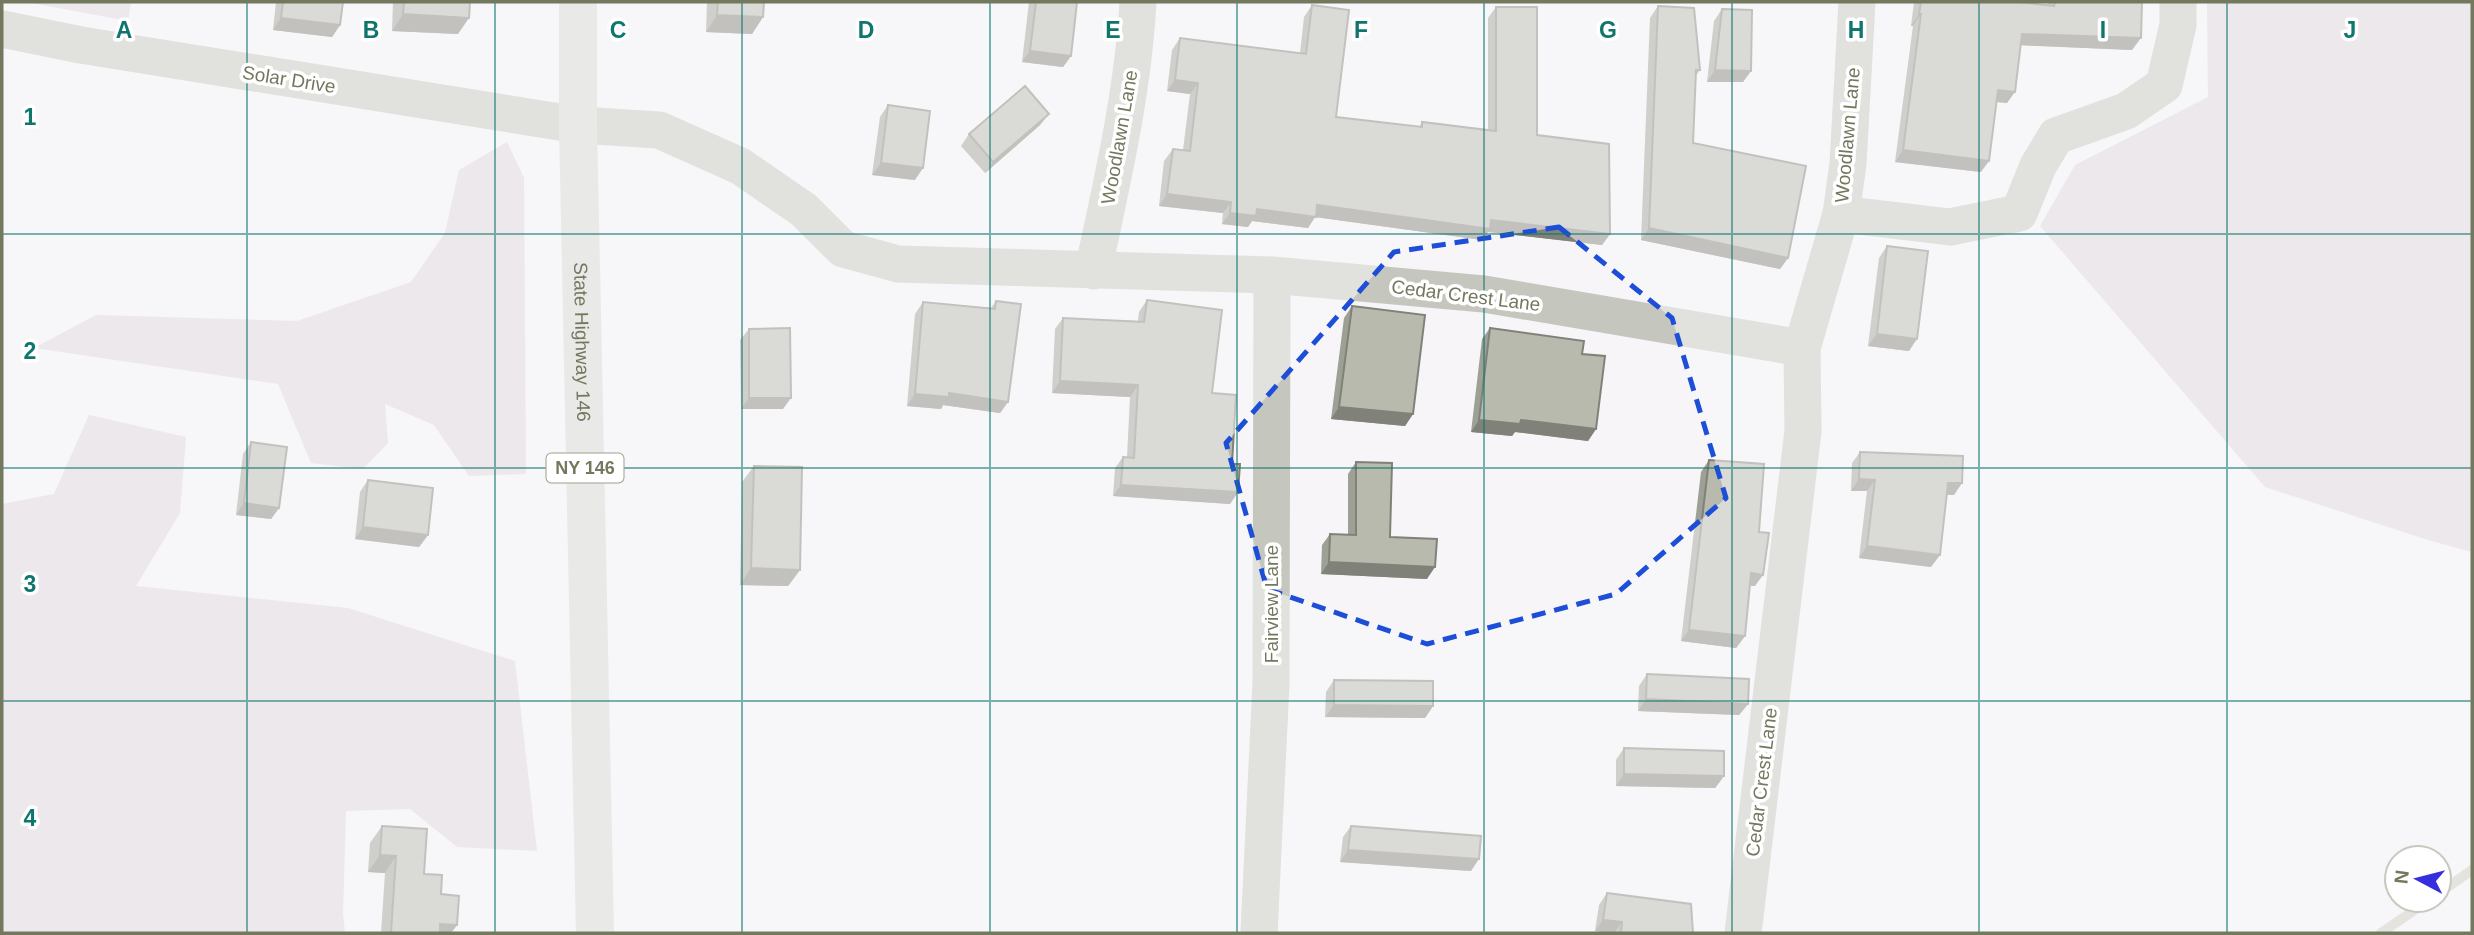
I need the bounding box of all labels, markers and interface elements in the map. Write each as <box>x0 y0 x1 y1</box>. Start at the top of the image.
text: A <box>116 17 132 43</box>
text: B <box>363 17 379 43</box>
text: C <box>610 17 626 43</box>
text: D <box>858 17 874 43</box>
text: E <box>1105 17 1121 43</box>
text: F <box>1354 17 1368 43</box>
text: G <box>1599 17 1617 43</box>
text: H <box>1848 17 1864 43</box>
text: I <box>2100 17 2106 43</box>
text: J <box>2344 17 2356 43</box>
street label: Solar Drive <box>241 62 337 97</box>
street label: Woodlawn Lane <box>1831 66 1864 204</box>
street label: Woodlawn Lane <box>1097 68 1142 206</box>
text: 1 <box>24 104 37 130</box>
street label: State Highway 146 <box>570 262 594 422</box>
street label: Cedar Crest Lane <box>1390 276 1542 315</box>
text: 2 <box>24 338 36 364</box>
road number: NY 146 <box>546 454 624 482</box>
street label: Fairview Lane <box>1261 545 1282 663</box>
text: 3 <box>24 571 36 597</box>
street label: Cedar Crest Lane <box>1742 706 1781 858</box>
text: 4 <box>24 805 37 831</box>
north arrow <box>2383 844 2453 914</box>
text: N <box>2390 869 2413 885</box>

